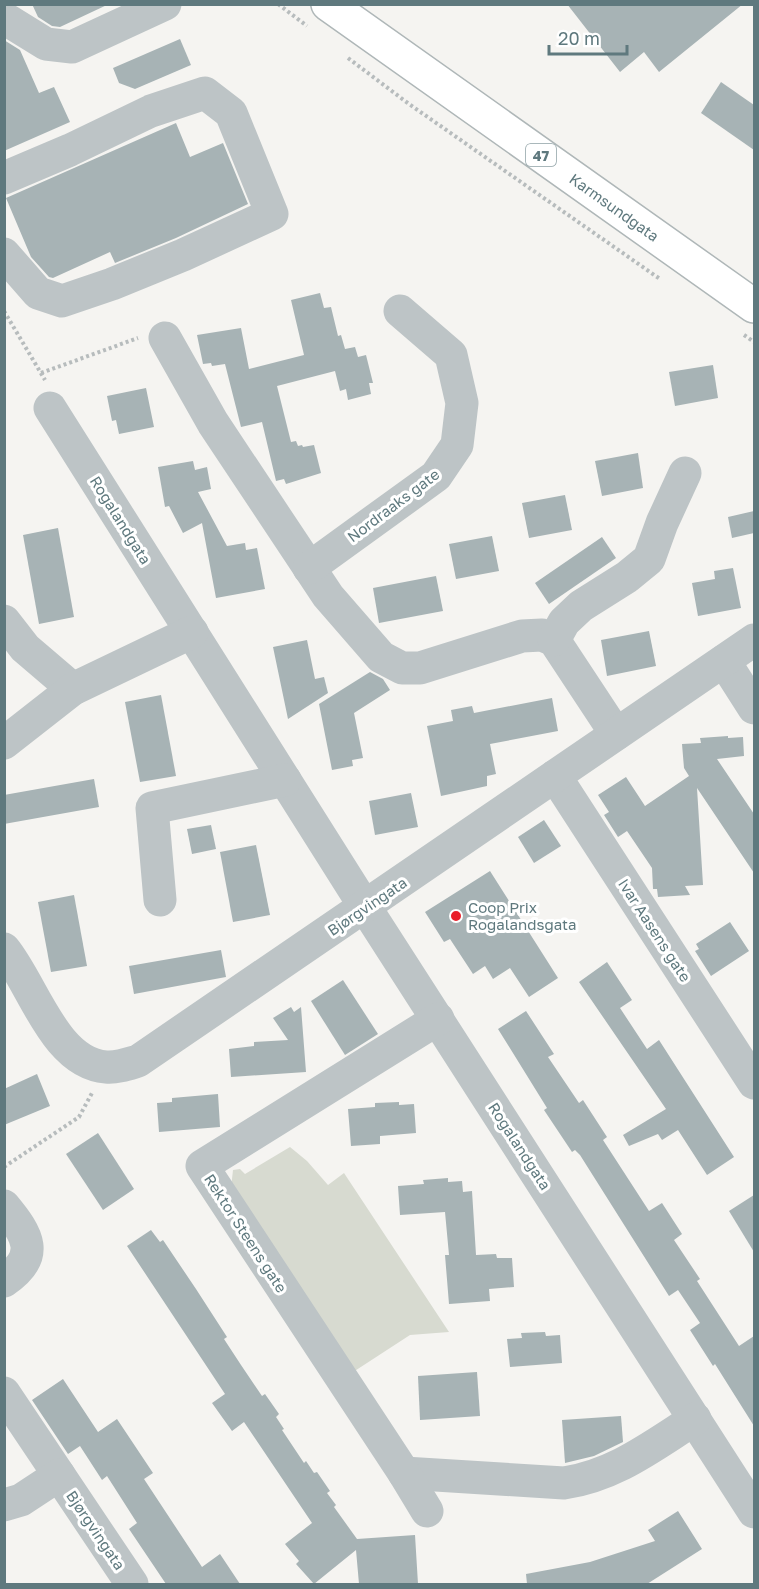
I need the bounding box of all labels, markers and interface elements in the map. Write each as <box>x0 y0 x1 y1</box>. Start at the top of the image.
scale bar <box>549 18 627 56</box>
text: 20 m <box>558 27 600 49</box>
road number: 47 <box>526 144 556 166</box>
street label: Karmsundgata <box>566 169 663 245</box>
street label: Nordraaks gate <box>343 464 443 545</box>
street label: Rogalandgata <box>87 473 155 567</box>
street label: Bjørgvingata <box>324 873 410 939</box>
street label: Ivar Aasens gate <box>615 875 695 985</box>
place label: Coop Prix Rogalandsgata <box>468 898 576 933</box>
marker: Coop Prix Rogalandsgata <box>449 909 463 923</box>
street label: Rogalandgata <box>485 1099 555 1193</box>
street label: Rektor Steens gate <box>201 1170 291 1296</box>
street label: Bjørgvingata <box>63 1487 129 1573</box>

